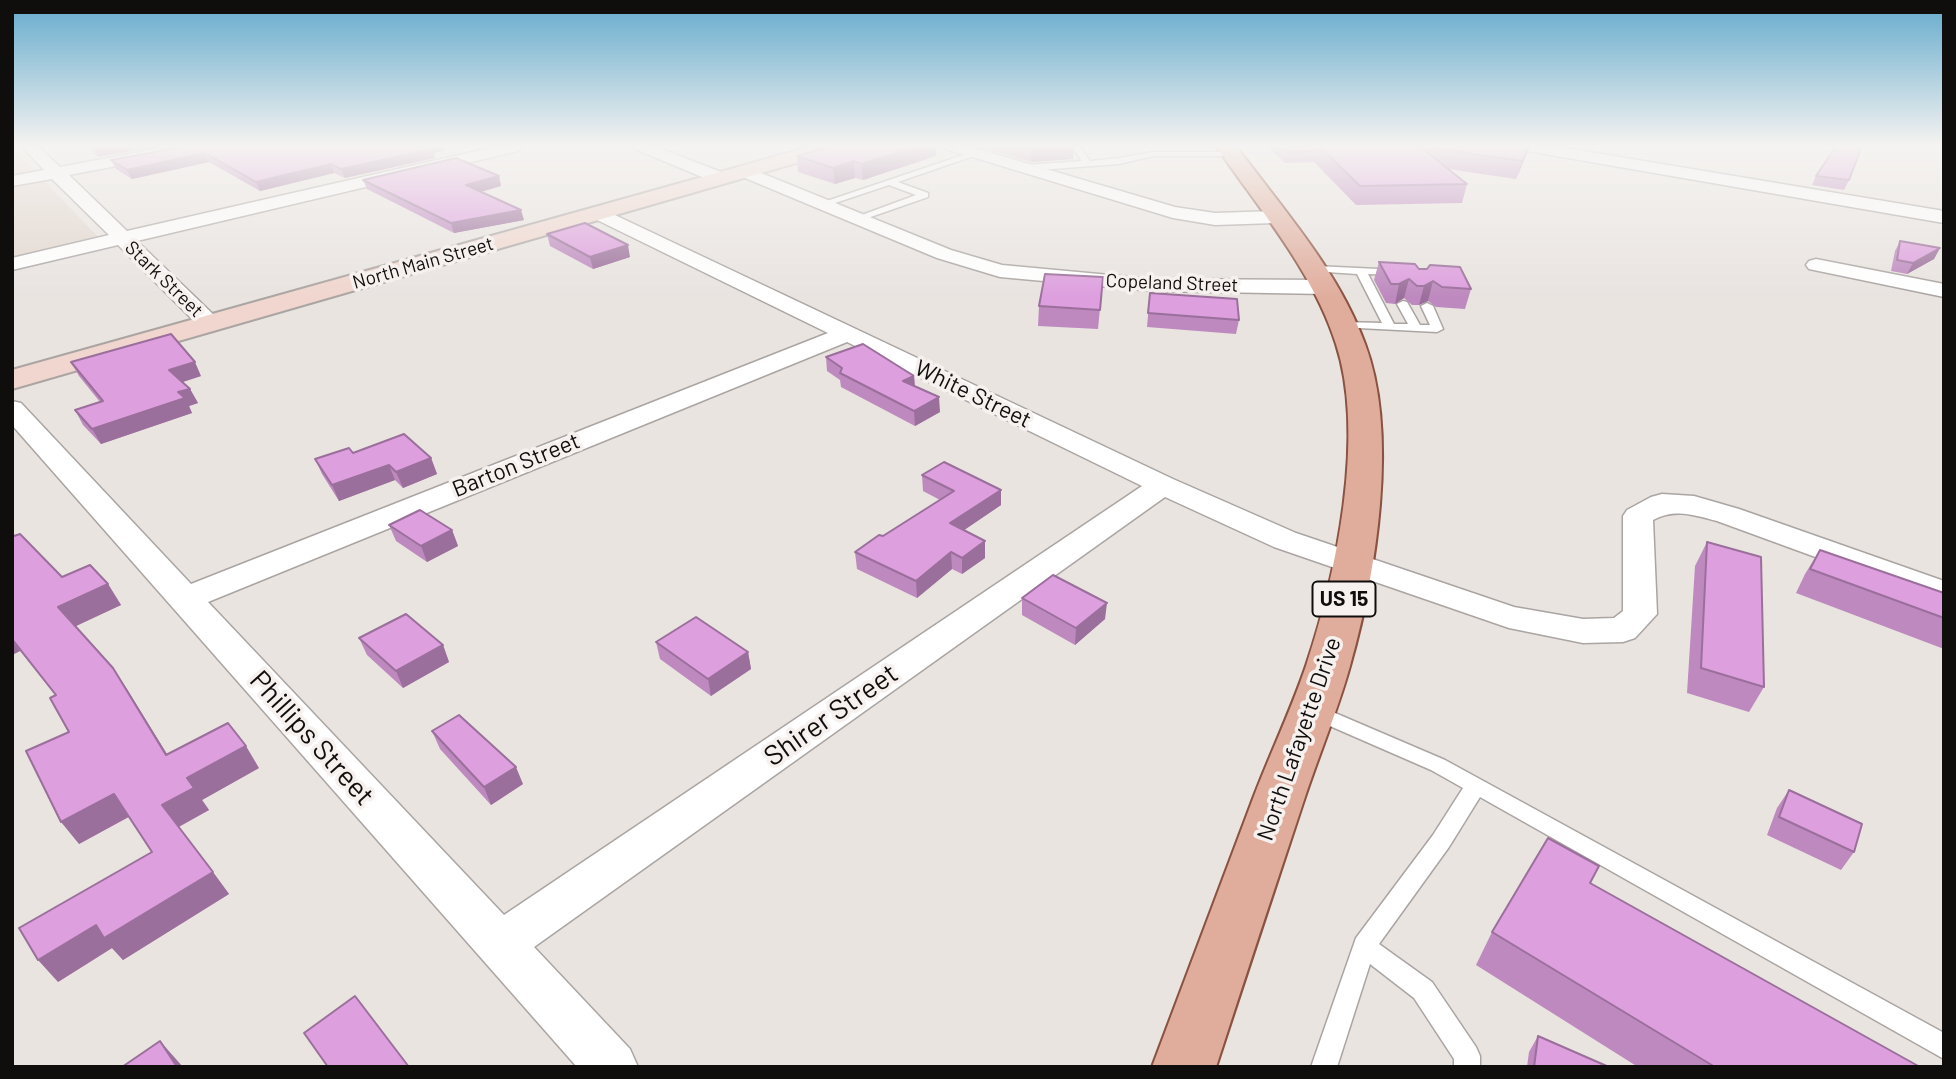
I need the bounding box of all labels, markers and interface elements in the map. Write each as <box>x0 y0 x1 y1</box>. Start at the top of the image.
street label: North Main Street <box>350 232 496 294</box>
street label: Stark Street <box>120 236 208 322</box>
street label: Copeland Street <box>1105 269 1239 297</box>
street label: White Street <box>910 354 1036 434</box>
street label: Barton Street <box>448 427 584 503</box>
road number: US 15 <box>1312 582 1376 616</box>
street label: North Lafayette Drive <box>1251 634 1347 844</box>
street label: Shirer Street <box>758 657 904 773</box>
street label: Phillips Street <box>243 664 381 812</box>

